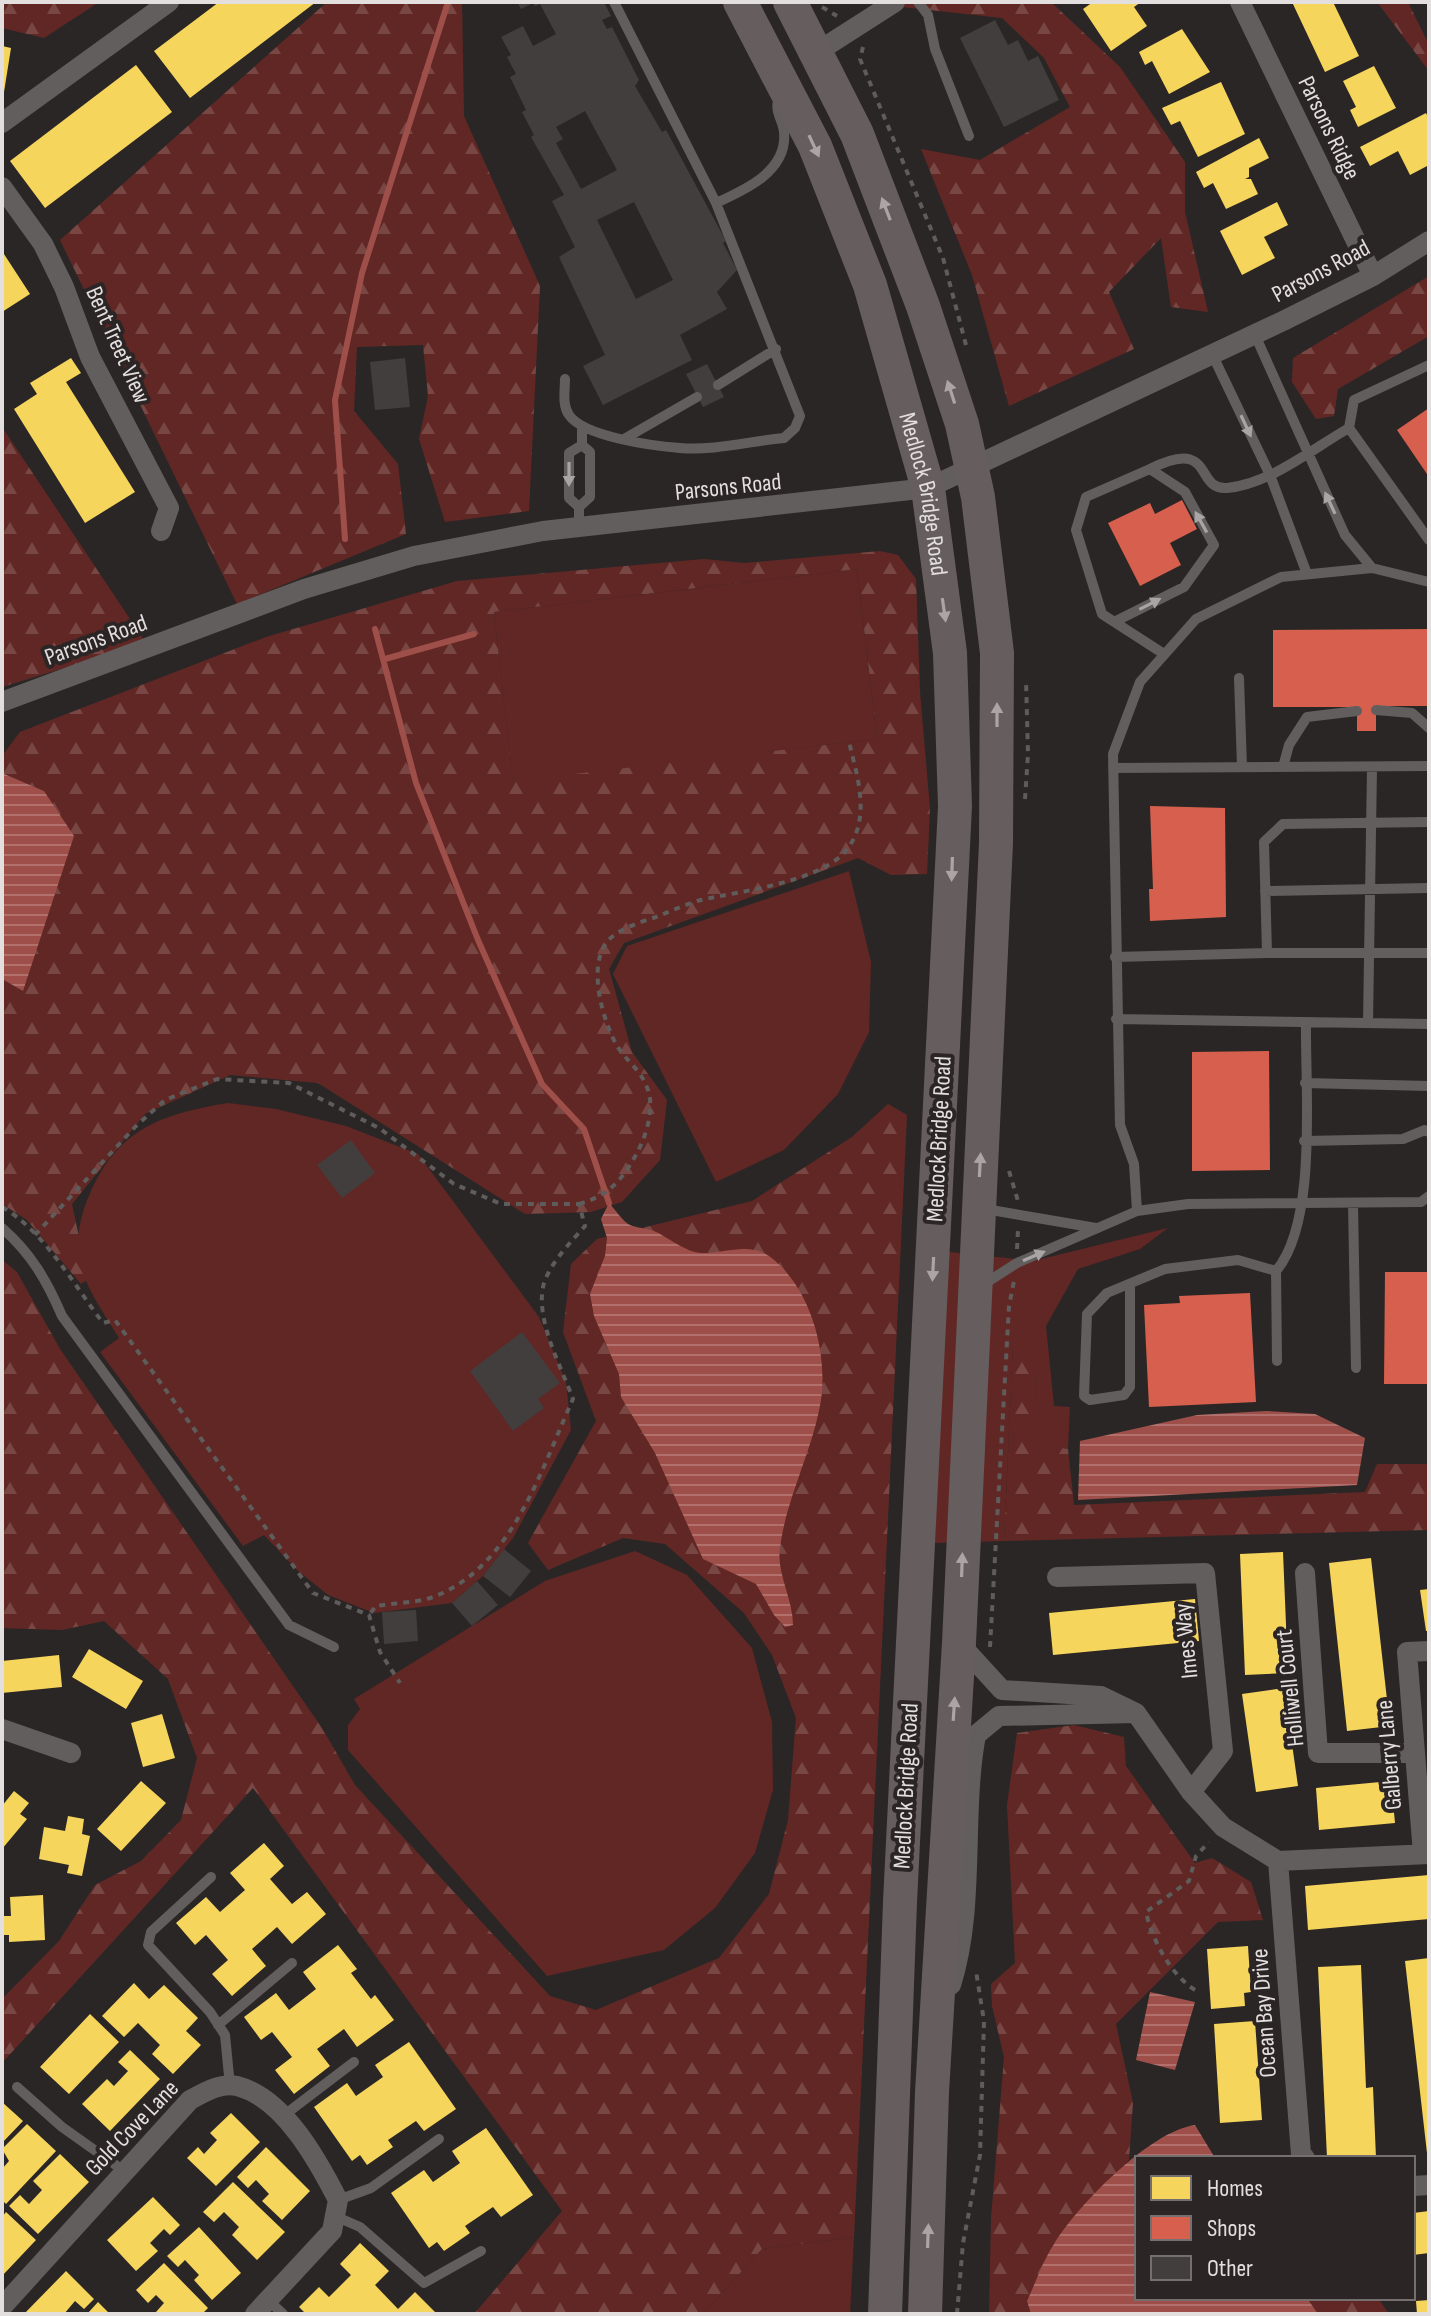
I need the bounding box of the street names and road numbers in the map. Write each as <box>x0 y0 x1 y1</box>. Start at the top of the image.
street label: Parsons Ridge <box>1292 72 1366 184</box>
street label: Parsons Road <box>1267 233 1375 309</box>
street label: Bent Treet View <box>79 282 157 408</box>
street label: Medlock Bridge Road <box>893 409 954 577</box>
street label: Parsons Road <box>673 467 783 507</box>
street label: Parsons Road <box>41 608 151 672</box>
street label: Medlock Bridge Road <box>920 1055 958 1223</box>
street label: Imes Way <box>1168 1602 1204 1680</box>
street label: Holliwell Court <box>1269 1628 1311 1748</box>
street label: Galberry Lane <box>1370 1699 1408 1811</box>
street label: Medlock Bridge Road <box>887 1702 925 1870</box>
street label: Ocean Bay Drive <box>1245 1948 1283 2078</box>
street label: Gold Cove Lane <box>79 2074 185 2182</box>

